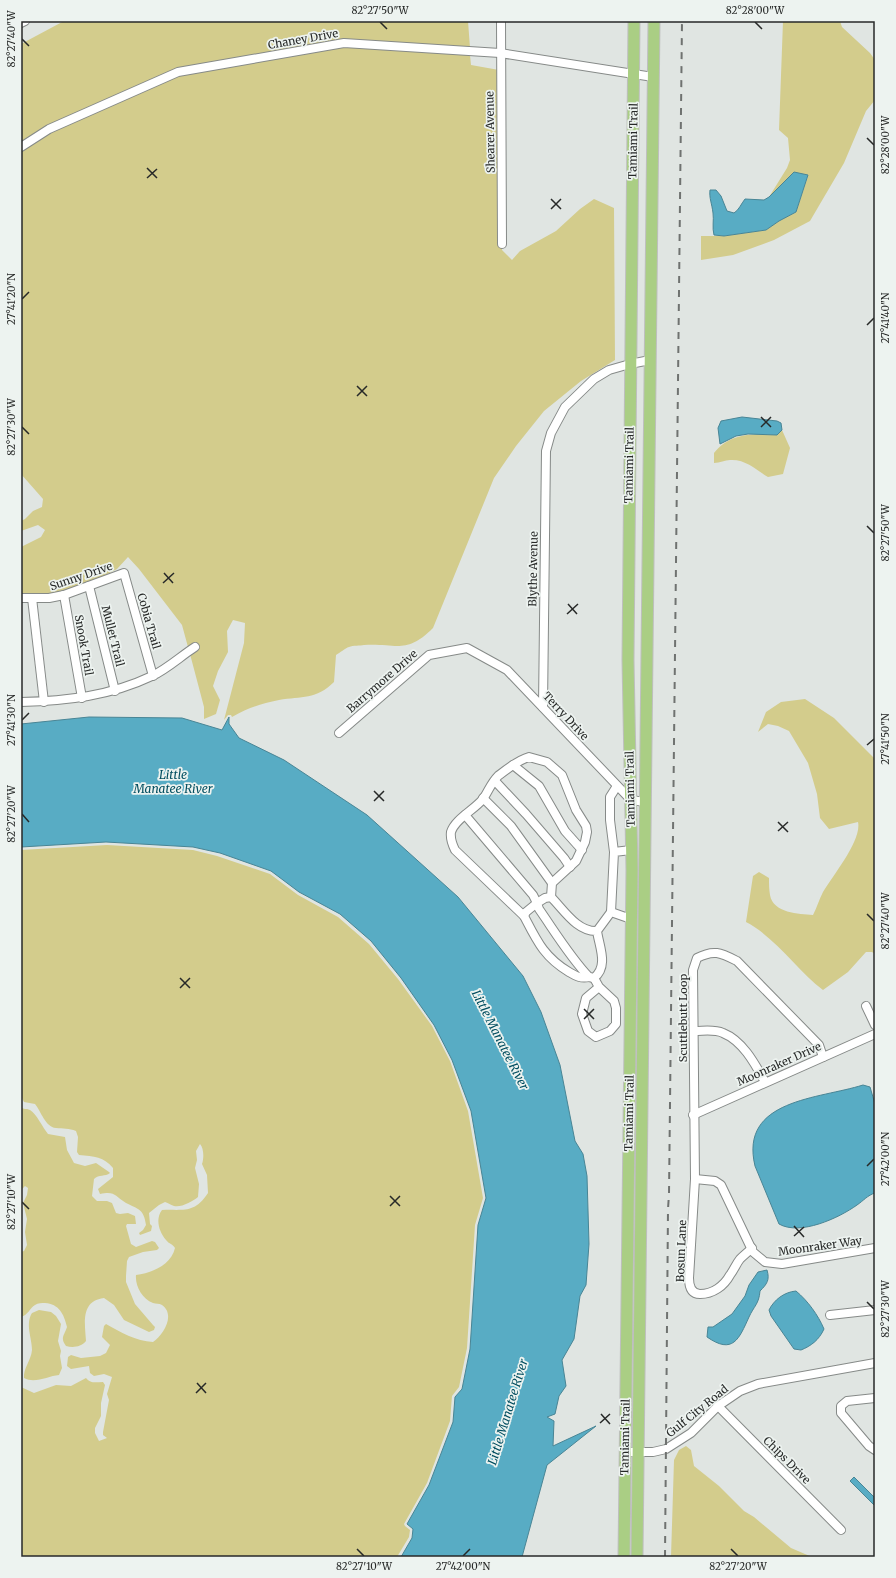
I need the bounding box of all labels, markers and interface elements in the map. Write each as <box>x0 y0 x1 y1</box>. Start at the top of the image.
text: 82°27'50"W <box>351 4 410 17</box>
text: 82°28'00"W <box>726 4 785 17</box>
text: 82°27'40"W <box>5 10 18 67</box>
street label: Chaney Drive <box>267 26 339 52</box>
street label: Shearer Avenue <box>482 91 498 173</box>
street label: Tamiami Trail <box>625 102 641 179</box>
text: 82°28'00"W <box>879 115 892 174</box>
text: 27°41'20"N <box>5 273 18 325</box>
text: 27°41'40"N <box>879 292 892 344</box>
text: 82°27'30"W <box>5 397 18 456</box>
street label: Tamiami Trail <box>621 426 637 503</box>
text: 82°27'50"W <box>879 503 892 562</box>
street label: Blythe Avenue <box>525 531 541 607</box>
street label: Sunny Drive <box>48 559 114 593</box>
street label: Cobia Trail <box>134 591 164 651</box>
street label: Mullet Trail <box>99 604 127 668</box>
street label: Snook Trail <box>72 613 96 677</box>
street label: Barrymore Drive <box>344 646 420 715</box>
street label: Terry Drive <box>540 689 592 743</box>
text: 27°41'30"N <box>5 694 18 746</box>
text: 27°41'50"N <box>879 713 892 765</box>
street label: Tamiami Trail <box>622 750 638 827</box>
water label: Little Manatee River <box>132 767 214 796</box>
text: 82°27'20"W <box>5 784 18 843</box>
text: 82°27'40"W <box>879 892 892 949</box>
street label: Scuttlebutt Loop <box>676 974 690 1062</box>
water label: Little Manatee River <box>469 987 533 1093</box>
street label: Moonraker Drive <box>735 1039 823 1089</box>
street label: Tamiami Trail <box>621 1074 637 1151</box>
text: 27°42'00"N <box>879 1132 892 1186</box>
text: 82°27'10"W <box>5 1173 18 1230</box>
street label: Bosun Lane <box>673 1219 689 1282</box>
street label: Moonraker Way <box>777 1233 863 1259</box>
text: 82°27'30"W <box>879 1279 892 1338</box>
water label: Little Manatee River <box>484 1356 531 1467</box>
street label: Gulf City Road <box>663 1382 731 1440</box>
street label: Tamiami Trail <box>617 1398 633 1475</box>
street label: Chips Drive <box>760 1433 814 1487</box>
text: 82°27'10"W <box>336 1560 393 1573</box>
text: 27°42'00"N <box>436 1560 490 1573</box>
text: 82°27'20"W <box>709 1560 768 1573</box>

